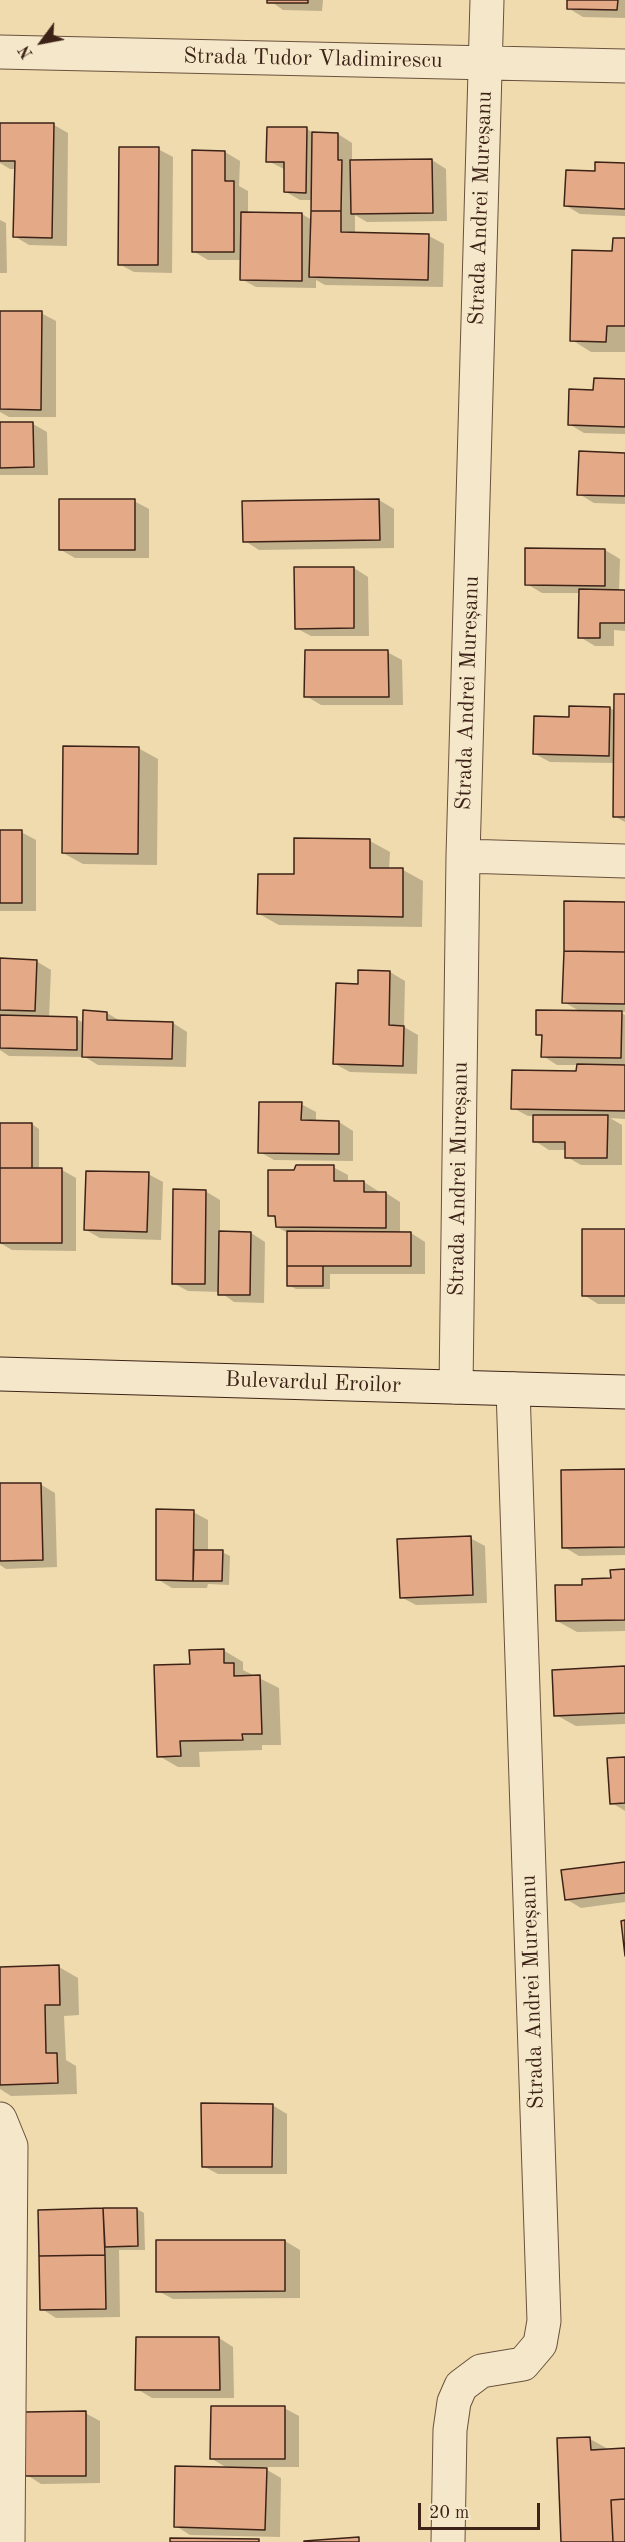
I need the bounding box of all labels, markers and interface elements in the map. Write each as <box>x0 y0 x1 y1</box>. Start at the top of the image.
north arrow <box>12 12 72 72</box>
text: N <box>17 42 37 61</box>
street label: Strada Tudor Vladimirescu <box>183 44 443 74</box>
street label: Strada Andrei Mureșanu <box>464 90 498 326</box>
street label: Strada Andrei Mureșanu <box>451 575 485 811</box>
street label: Strada Andrei Mureșanu <box>444 1062 474 1296</box>
street label: Bulevardul Eroilor <box>225 1367 401 1399</box>
street label: Strada Andrei Mureșanu <box>516 1874 550 2110</box>
scale bar <box>421 2491 542 2529</box>
text: 20 m <box>429 2504 469 2522</box>

